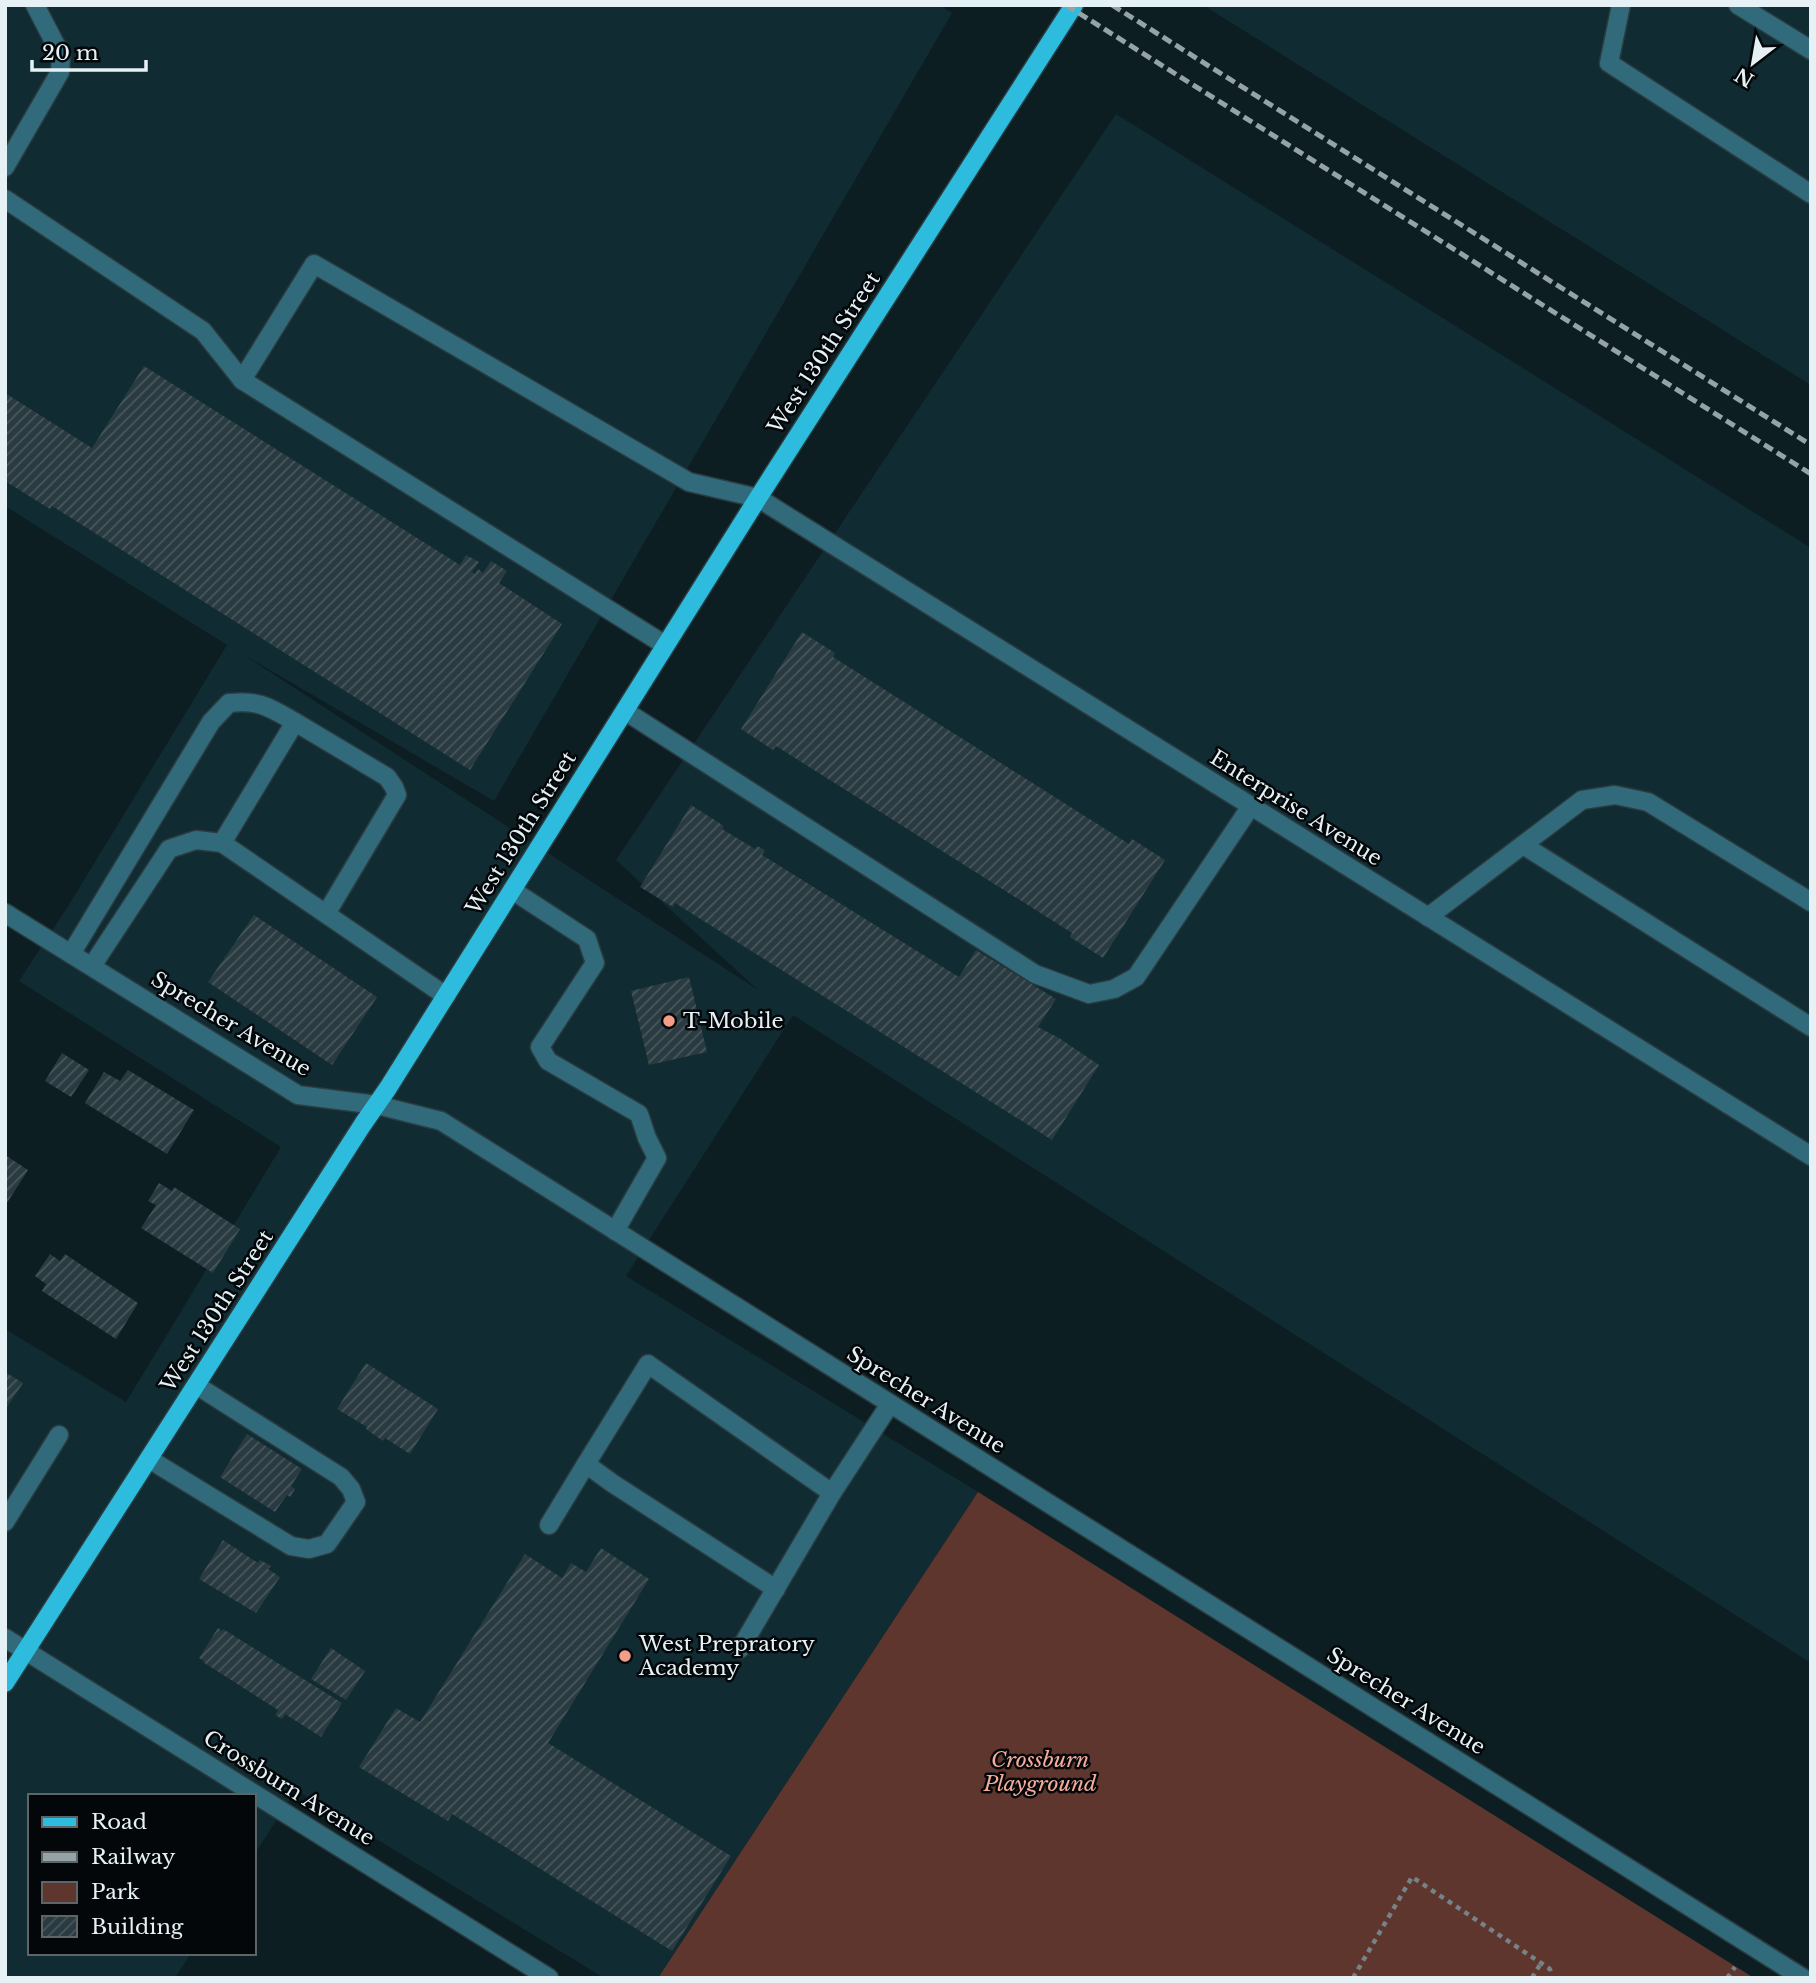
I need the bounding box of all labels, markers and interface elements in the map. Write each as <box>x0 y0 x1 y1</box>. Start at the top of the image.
scale bar <box>32 28 145 72</box>
north arrow <box>1718 28 1788 98</box>
text: 20 m <box>42 40 99 66</box>
text: N <box>1731 63 1758 92</box>
street label: West 130th Street <box>761 267 886 440</box>
street label: Enterprise Avenue <box>1205 745 1387 871</box>
street label: West 130th Street <box>460 747 582 920</box>
street label: Sprecher Avenue <box>146 966 316 1082</box>
place label: T-Mobile <box>683 1008 784 1034</box>
marker: T-Mobile <box>661 1013 677 1029</box>
street label: West 130th Street <box>154 1225 279 1398</box>
street label: Sprecher Avenue <box>842 1341 1010 1459</box>
place label: West Prepratory Academy <box>638 1631 815 1681</box>
street label: Sprecher Avenue <box>1322 1642 1490 1760</box>
marker: West Prepratory Academy <box>617 1648 633 1664</box>
street label: Crossburn Avenue <box>199 1725 379 1851</box>
park label: Crossburn Playground <box>982 1747 1097 1797</box>
legend <box>28 1794 256 1955</box>
text: Road <box>91 1809 147 1835</box>
text: Railway <box>91 1844 176 1870</box>
text: Park <box>91 1879 140 1905</box>
text: Building <box>91 1914 184 1940</box>

